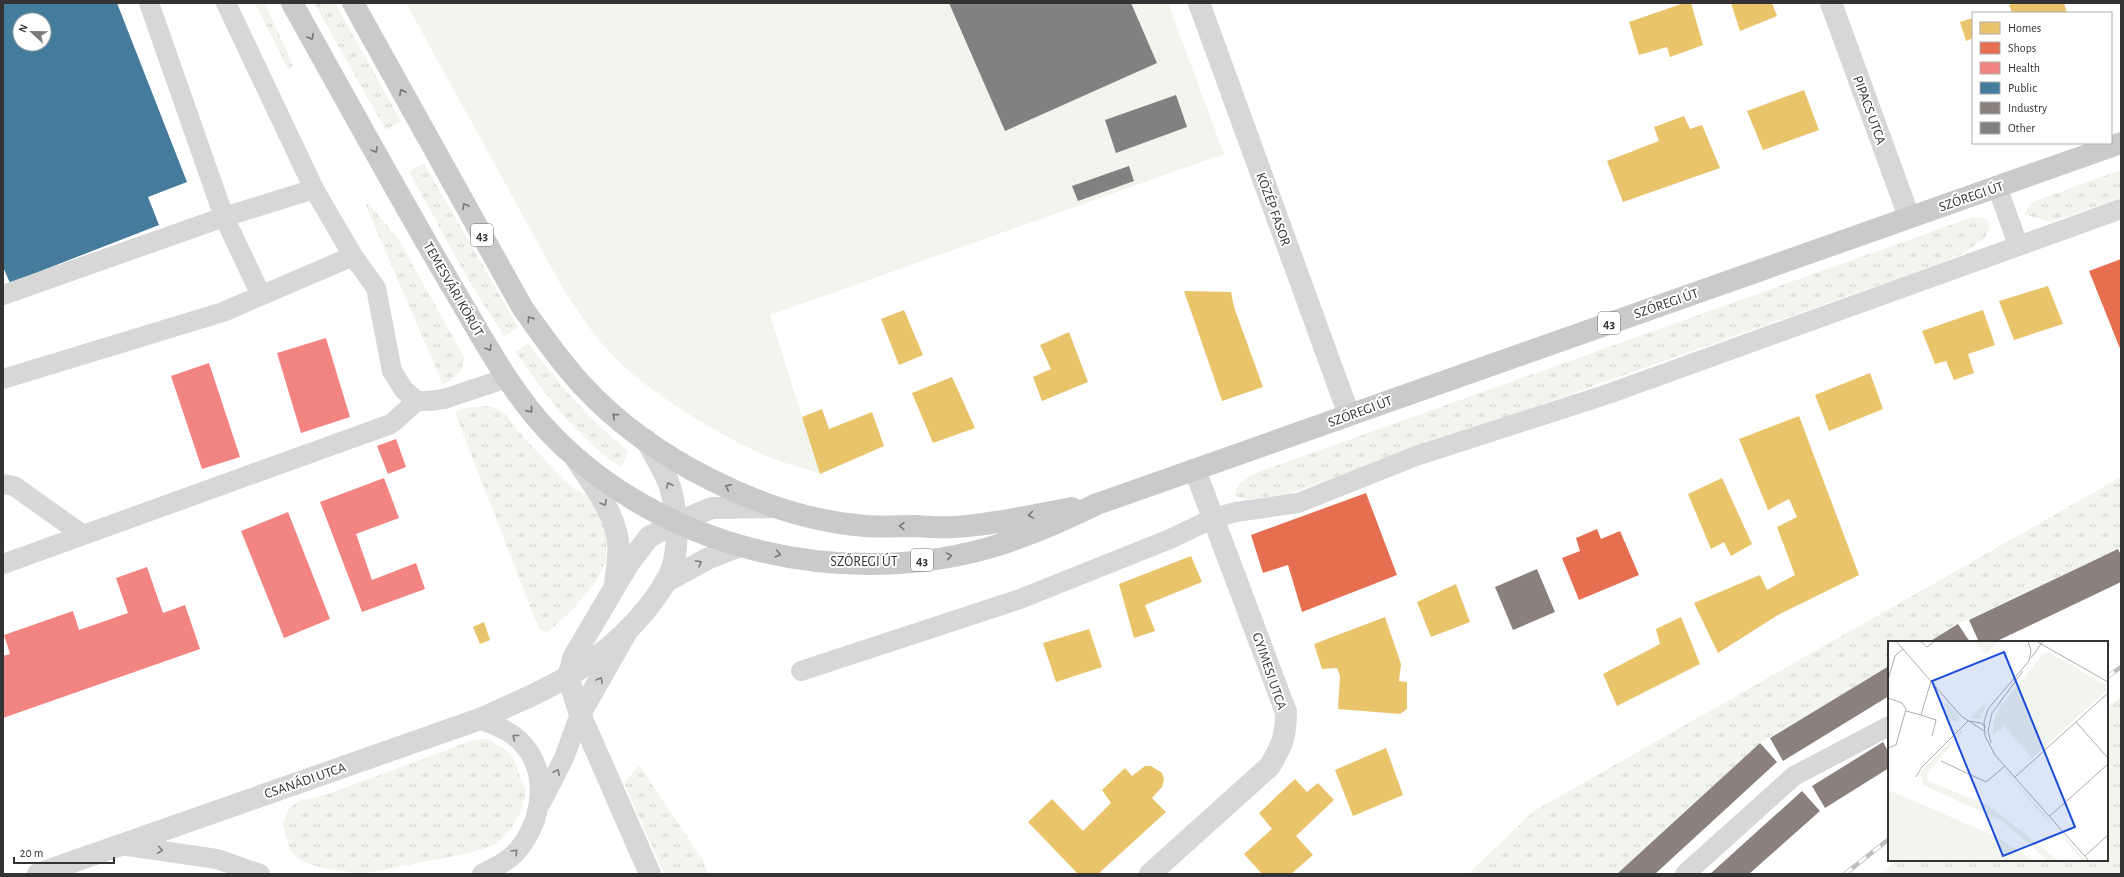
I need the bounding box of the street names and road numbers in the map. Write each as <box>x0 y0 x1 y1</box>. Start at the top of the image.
street label: PIPACS UTCA <box>1850 74 1888 147</box>
street label: KÖZÉP FASOR <box>1253 170 1296 248</box>
street label: SZŐREGI ÚT <box>1936 176 2006 215</box>
road number: 43 <box>471 224 493 246</box>
street label: TEMESVÁRI KÖRÚT <box>420 238 489 339</box>
street label: SZŐREGI ÚT <box>1631 283 1701 322</box>
road number: 43 <box>1598 312 1620 334</box>
street label: SZŐREGI ÚT <box>1325 391 1394 430</box>
road number: 43 <box>911 549 933 571</box>
street label: SZŐREGI ÚT <box>830 552 898 569</box>
street label: GYIMESI UTCA <box>1249 631 1289 712</box>
street label: CSANÁDI UTCA <box>262 758 348 801</box>

